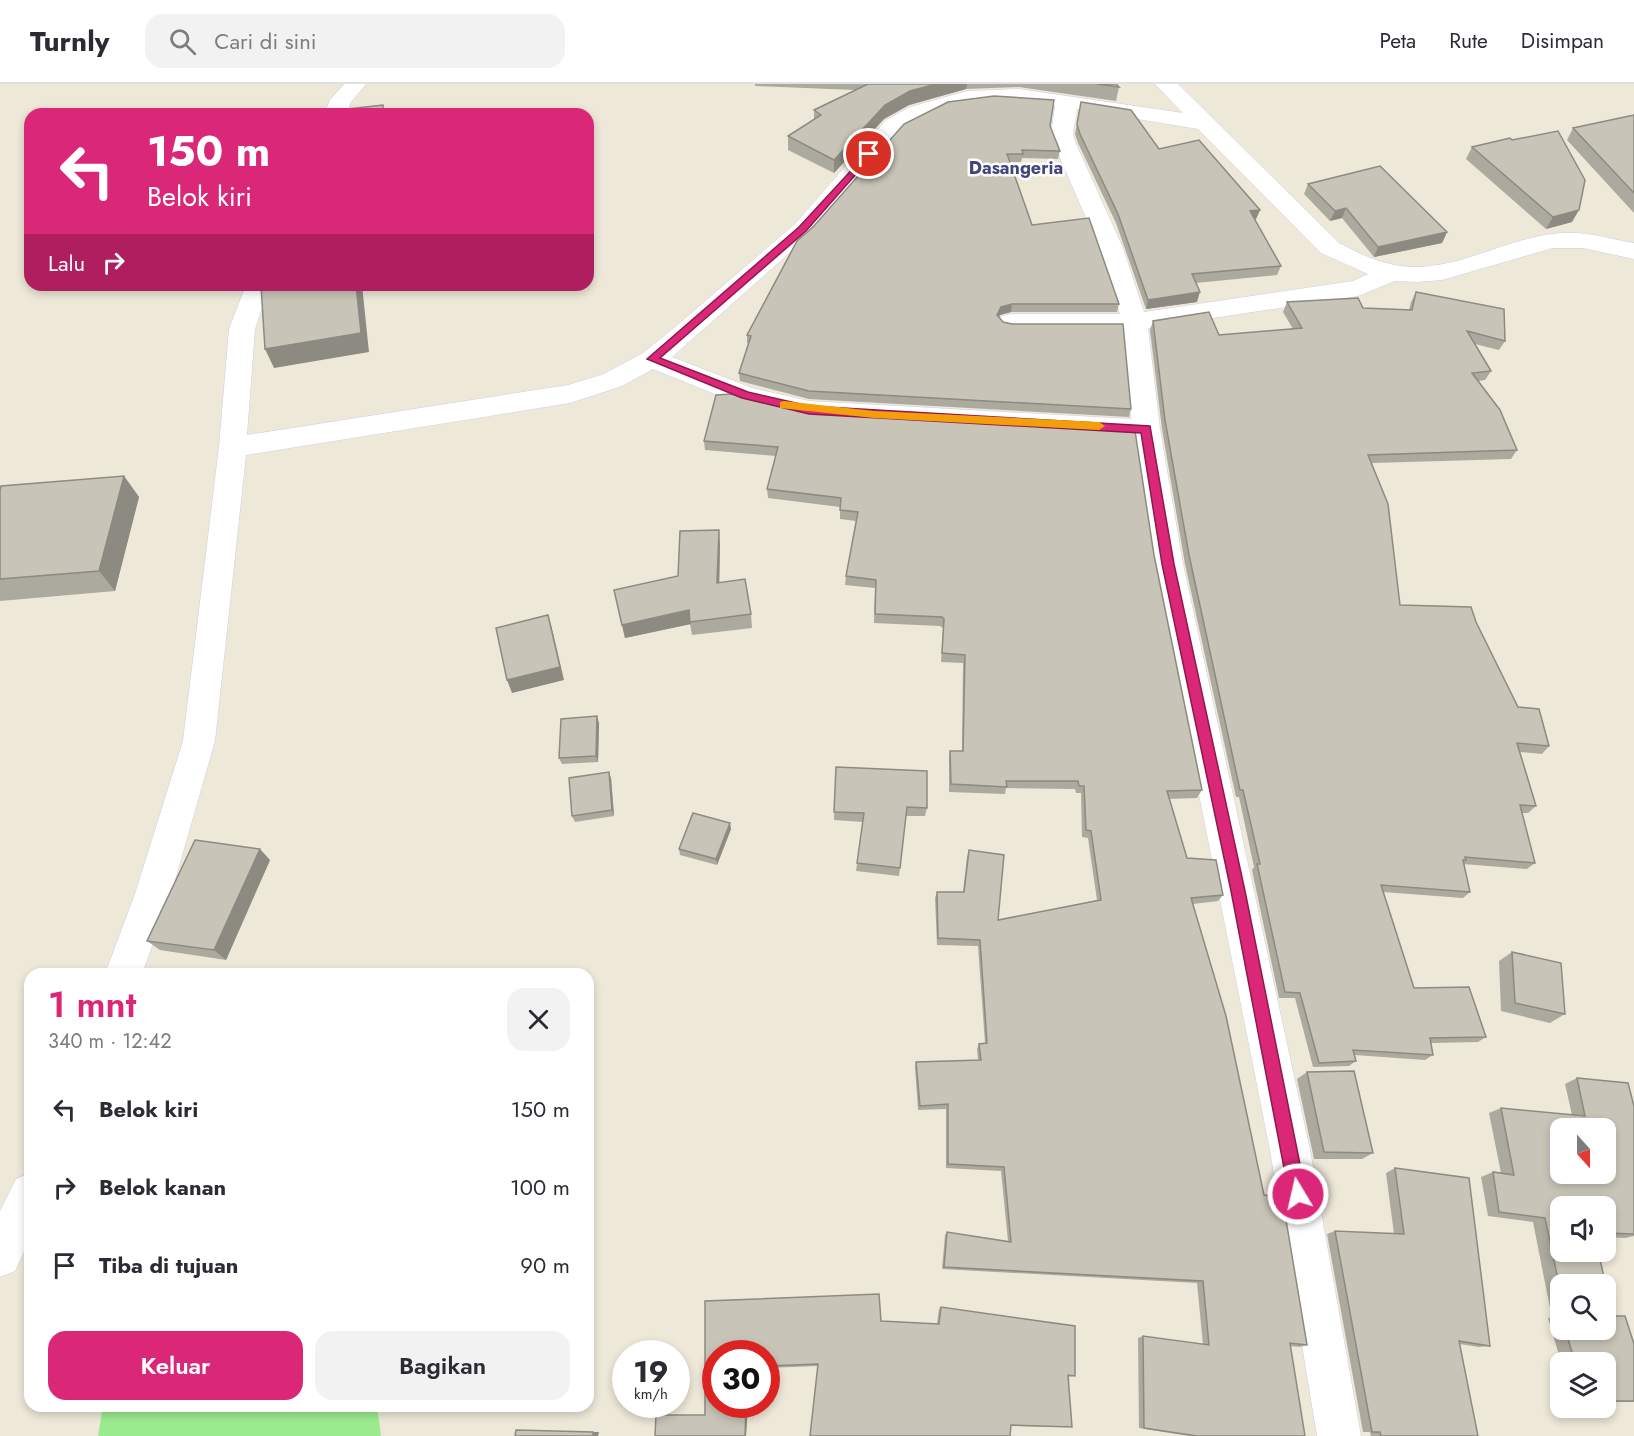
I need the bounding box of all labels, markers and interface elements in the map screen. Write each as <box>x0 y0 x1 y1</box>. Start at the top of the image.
search box <box>145 14 565 68</box>
text: Turnly <box>30 21 109 62</box>
icon: search <box>166 25 199 58</box>
text: Cari di sini <box>214 25 317 57</box>
text: Peta <box>1379 26 1416 56</box>
text: Rute <box>1449 26 1488 56</box>
text: Disimpan <box>1521 26 1604 56</box>
text: 150 m <box>147 121 270 182</box>
pin <box>843 128 894 179</box>
icon: left <box>48 132 126 210</box>
icon: arrive <box>852 137 885 170</box>
district label: Dasangeria <box>969 155 1063 181</box>
text: Belok kiri <box>147 177 252 216</box>
icon: right <box>97 246 130 279</box>
text: Lalu <box>48 247 85 279</box>
text: 1 mnt <box>48 978 136 1030</box>
button: close <box>507 988 570 1051</box>
text: 340 m · 12:42 <box>48 1027 172 1056</box>
icon: left <box>48 1093 81 1126</box>
text: Belok kiri <box>99 1093 198 1125</box>
text: 150 m <box>511 1093 570 1125</box>
north arrow <box>1550 1118 1616 1184</box>
map controls <box>1550 1118 1616 1418</box>
position arrow <box>1266 1162 1330 1226</box>
icon: right <box>48 1171 81 1204</box>
text: Belok kanan <box>99 1171 226 1203</box>
text: 100 m <box>510 1171 570 1203</box>
button: sound <box>1550 1196 1616 1262</box>
icon: arrive <box>48 1249 81 1282</box>
text: Tiba di tujuan <box>99 1249 238 1281</box>
text: 90 m <box>520 1249 570 1281</box>
button: search <box>1550 1274 1616 1340</box>
button: Keluar <box>48 1331 303 1400</box>
button: Bagikan <box>315 1331 570 1400</box>
speed limit sign: 30 <box>702 1340 780 1418</box>
text: 19 <box>633 1350 669 1393</box>
button: layers <box>1550 1352 1616 1418</box>
text: km/h <box>634 1383 668 1405</box>

